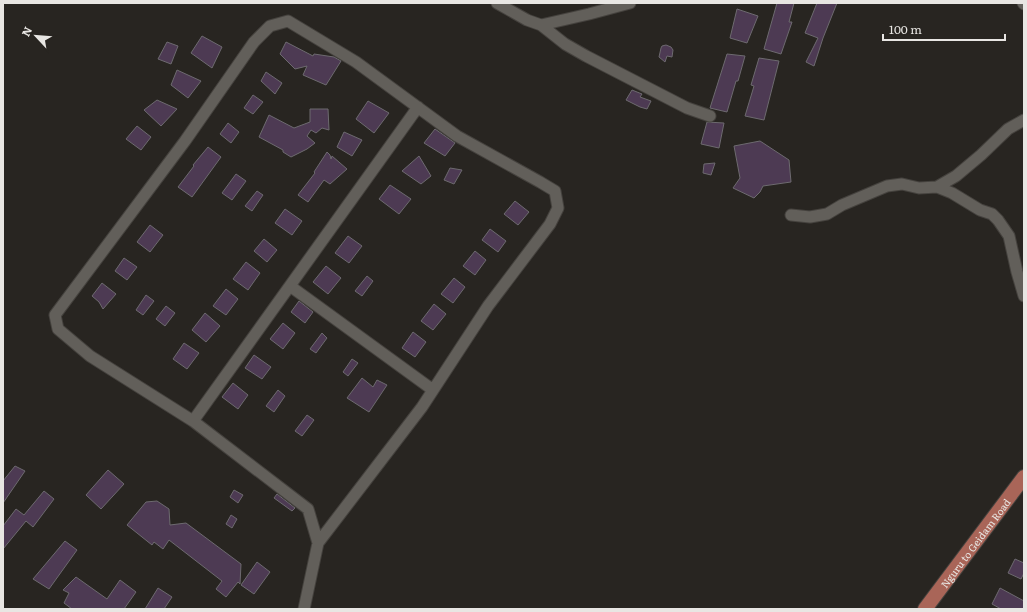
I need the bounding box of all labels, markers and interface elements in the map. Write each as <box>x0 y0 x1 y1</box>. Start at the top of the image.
north arrow <box>16 16 56 56</box>
scale bar <box>883 16 1005 42</box>
text: 100 m <box>889 20 922 38</box>
text: N <box>17 24 35 39</box>
street label: Nguru to Geidam Road <box>936 495 1013 590</box>

